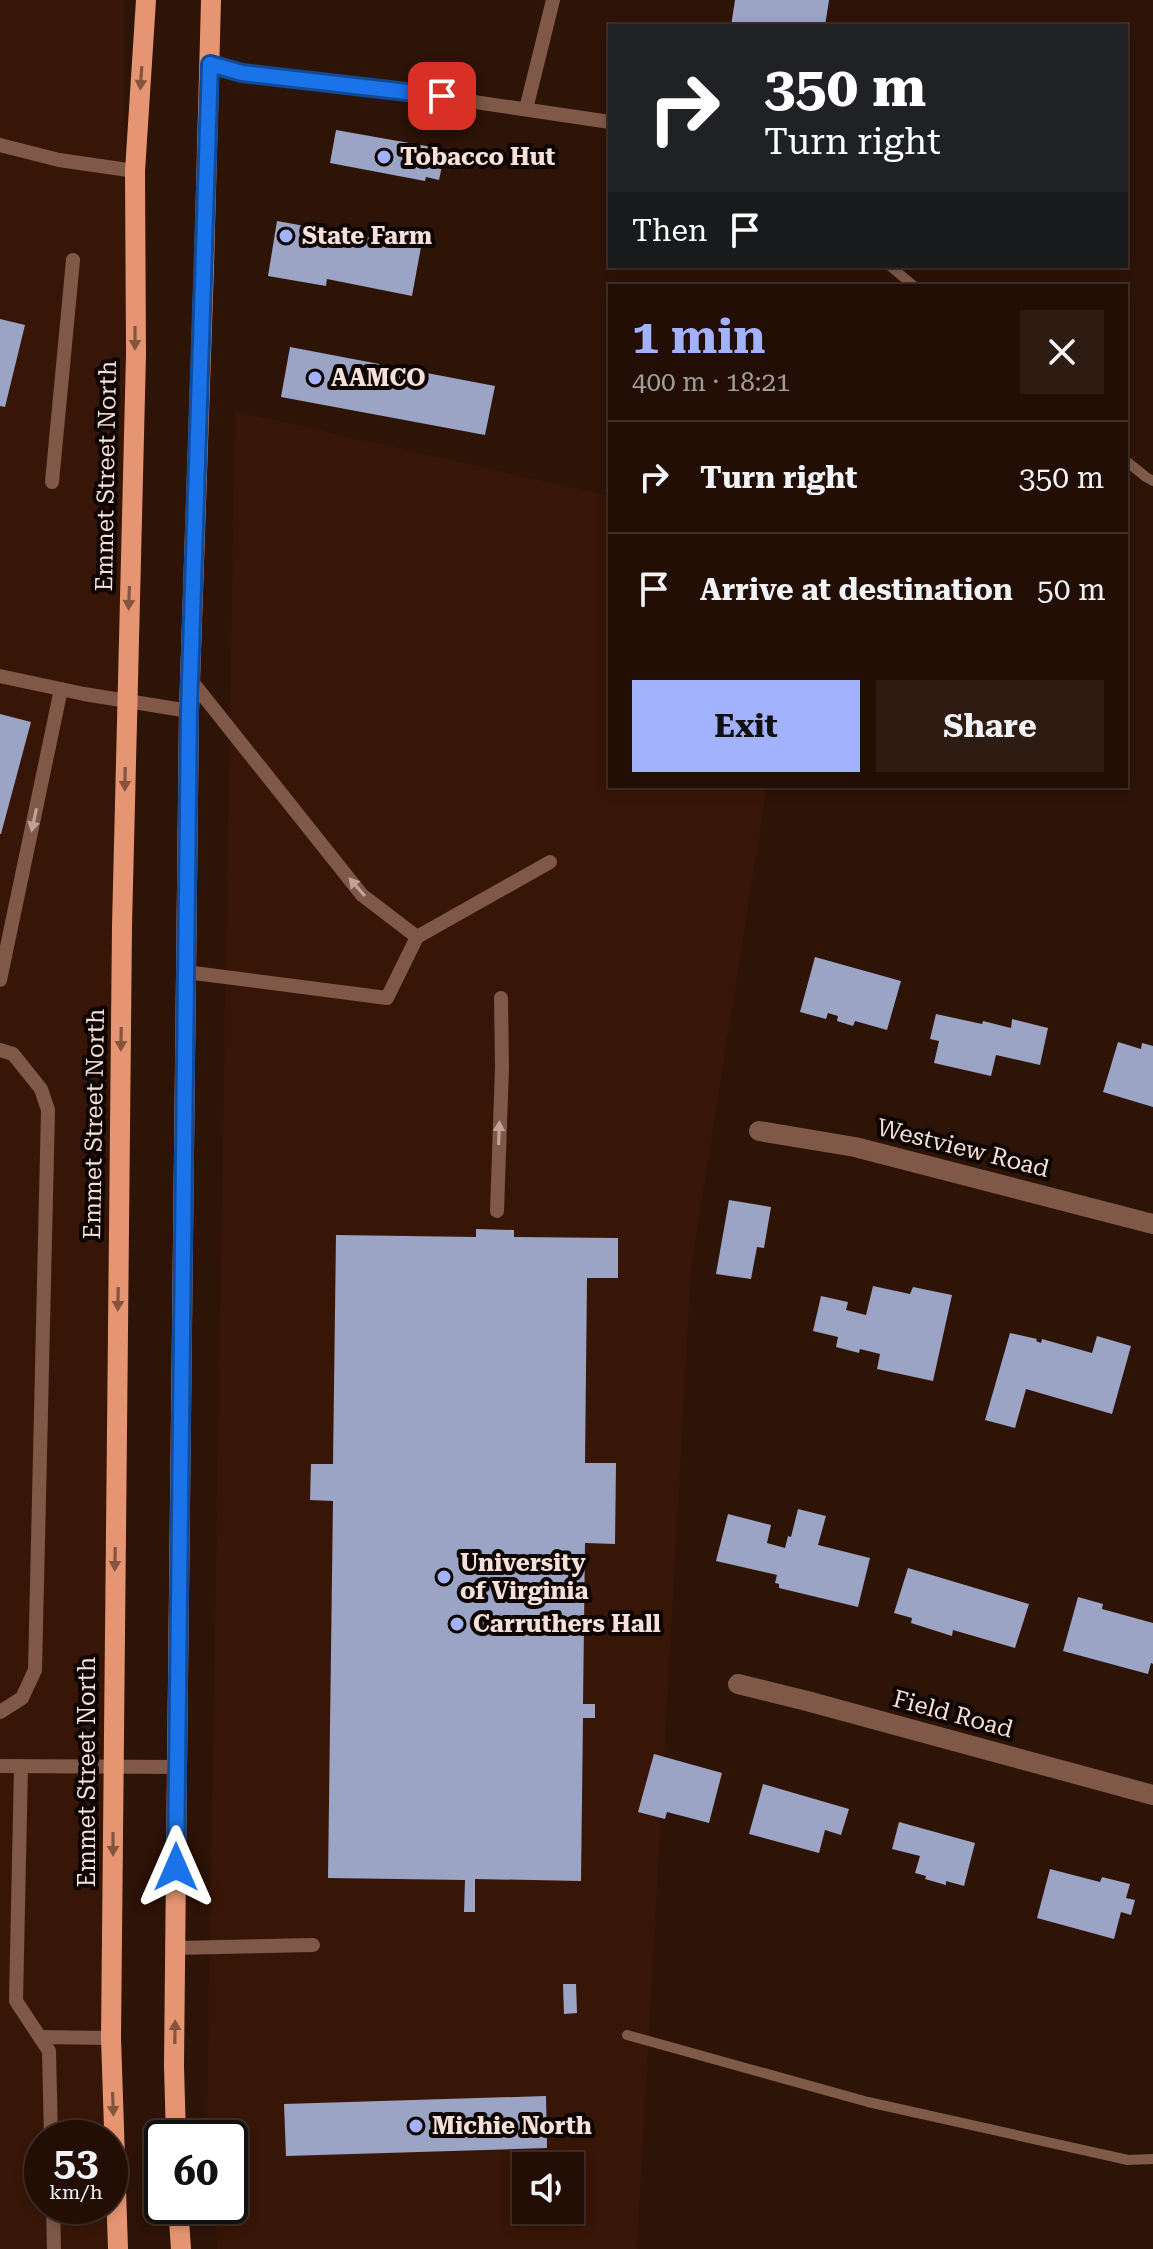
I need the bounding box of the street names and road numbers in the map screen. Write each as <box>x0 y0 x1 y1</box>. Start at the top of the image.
street label: Emmet Street North <box>90 360 122 592</box>
street label: Emmet Street North <box>78 1008 110 1240</box>
street label: Westview Road <box>874 1113 1052 1183</box>
street label: Emmet Street North <box>73 1657 101 1887</box>
street label: Field Road <box>890 1685 1016 1743</box>

